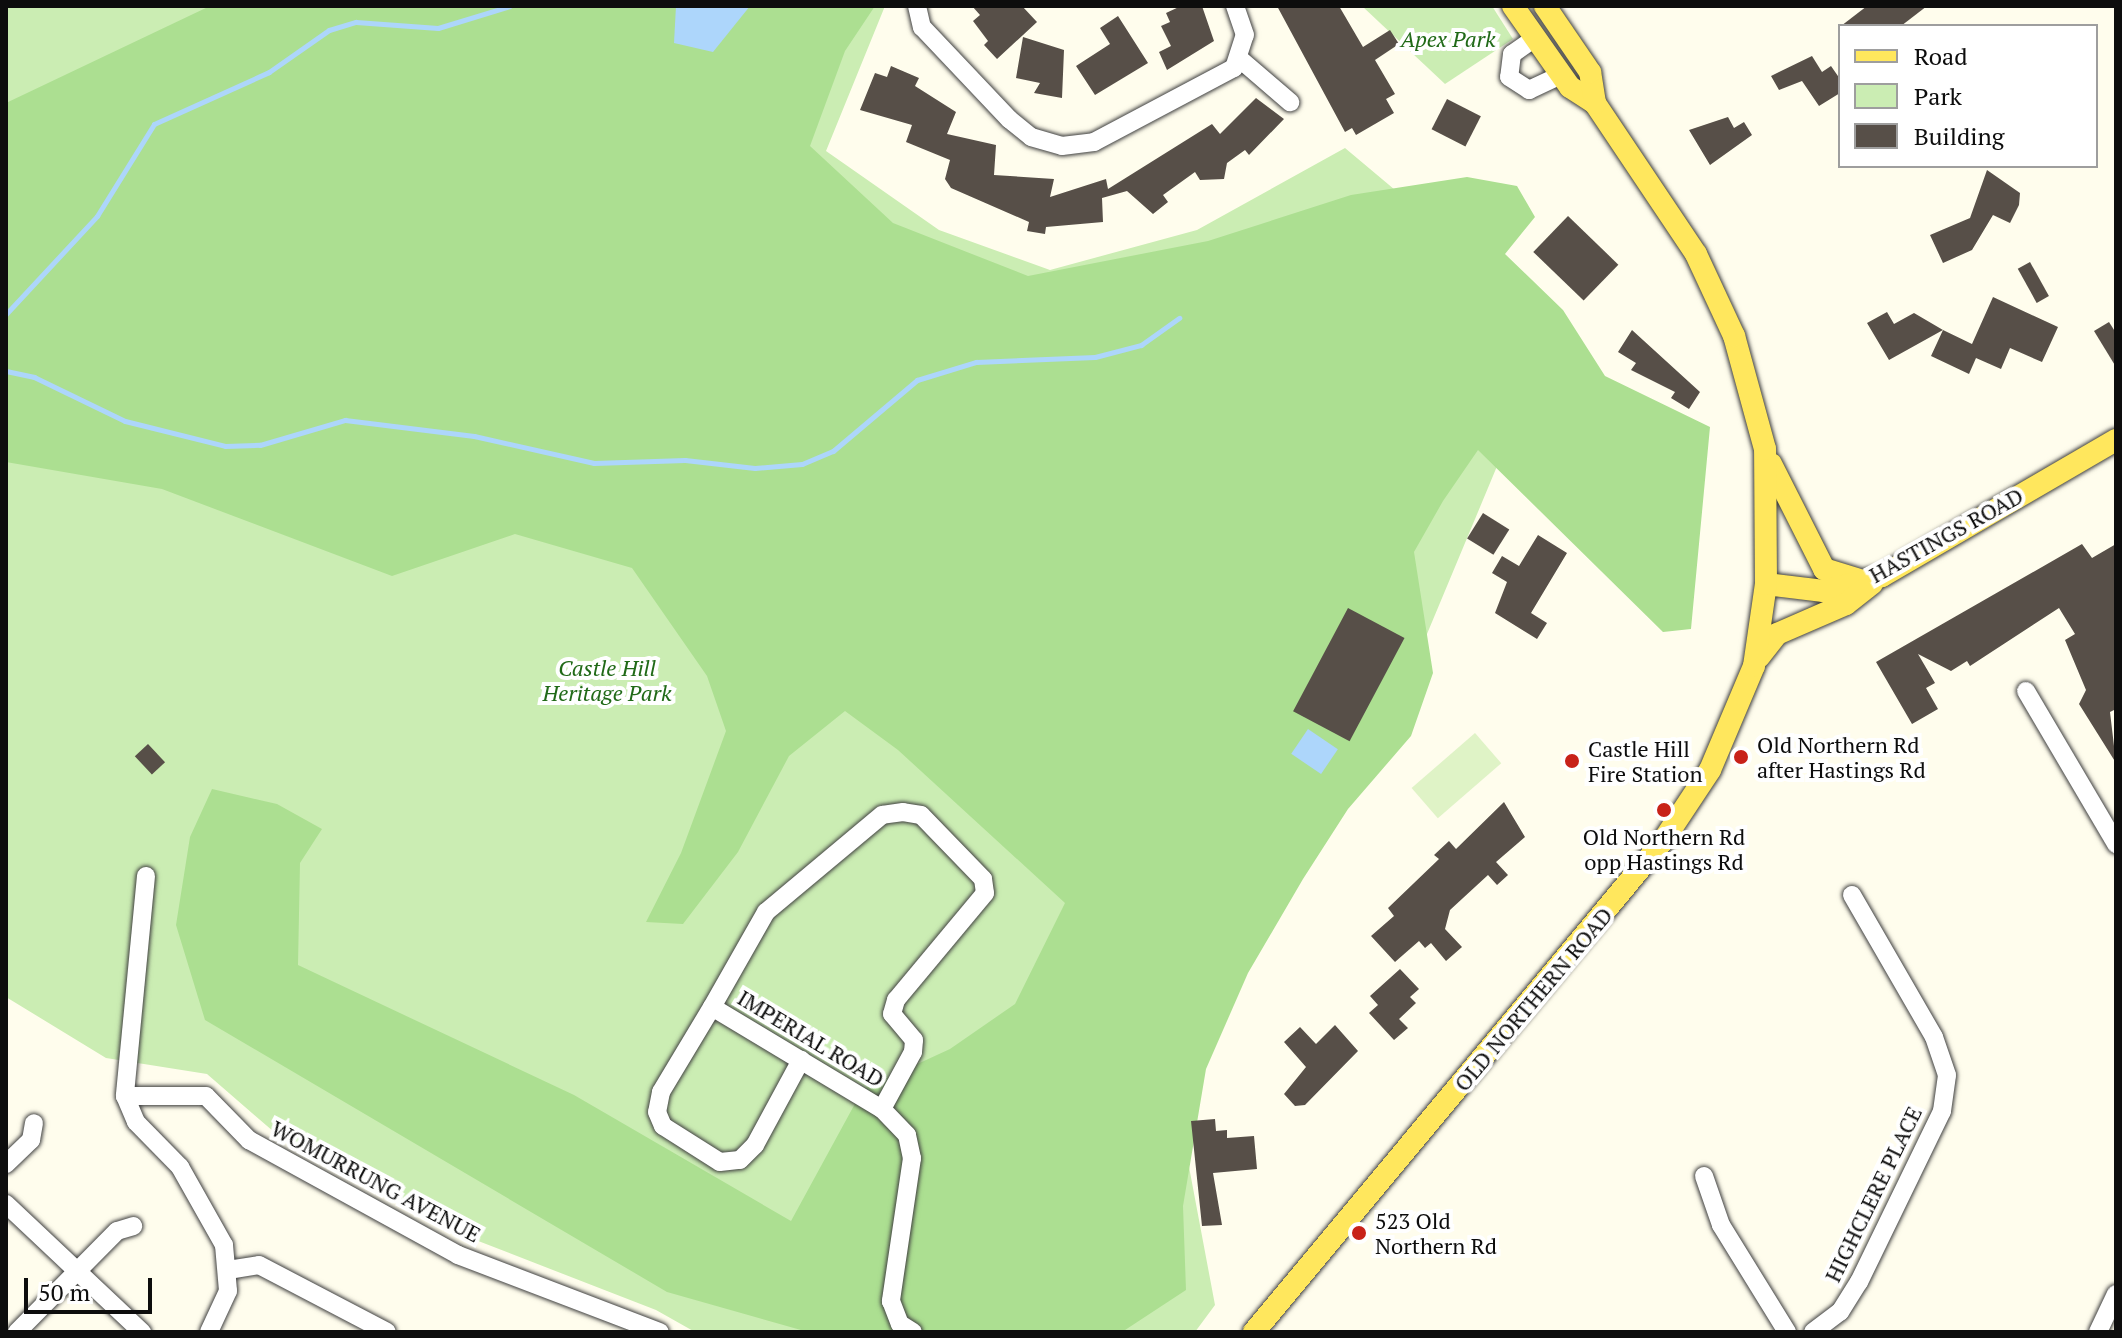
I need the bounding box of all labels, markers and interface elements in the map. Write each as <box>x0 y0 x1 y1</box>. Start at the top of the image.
legend <box>1838 24 2098 168</box>
park label: Apex Park <box>1400 26 1496 52</box>
text: Road <box>1914 40 1968 72</box>
text: Park <box>1914 80 1962 112</box>
text: Building <box>1914 120 2004 152</box>
street label: HASTINGS ROAD <box>1865 482 2027 588</box>
park label: Castle Hill Heritage Park <box>542 654 672 706</box>
place label: Old Northern Rd after Hastings Rd <box>1757 731 1926 782</box>
place label: Castle Hill Fire Station <box>1588 735 1703 786</box>
marker: Old Northern Rd after Hastings Rd <box>1732 748 1750 766</box>
marker: Castle Hill Fire Station <box>1563 752 1581 770</box>
marker: Old Northern Rd opp Hastings Rd <box>1655 801 1673 819</box>
place label: Old Northern Rd opp Hastings Rd <box>1583 823 1745 874</box>
street label: OLD NORTHERN ROAD <box>1448 902 1618 1096</box>
street label: IMPERIAL ROAD <box>733 984 889 1092</box>
street label: HIGHCLERE PLACE <box>1819 1102 1927 1286</box>
street label: WOMURRUNG AVENUE <box>267 1114 485 1248</box>
place label: 523 Old Northern Rd <box>1375 1207 1497 1258</box>
marker: 523 Old Northern Rd <box>1350 1224 1368 1242</box>
scale bar <box>28 1262 156 1312</box>
text: 50 m <box>38 1276 90 1308</box>

